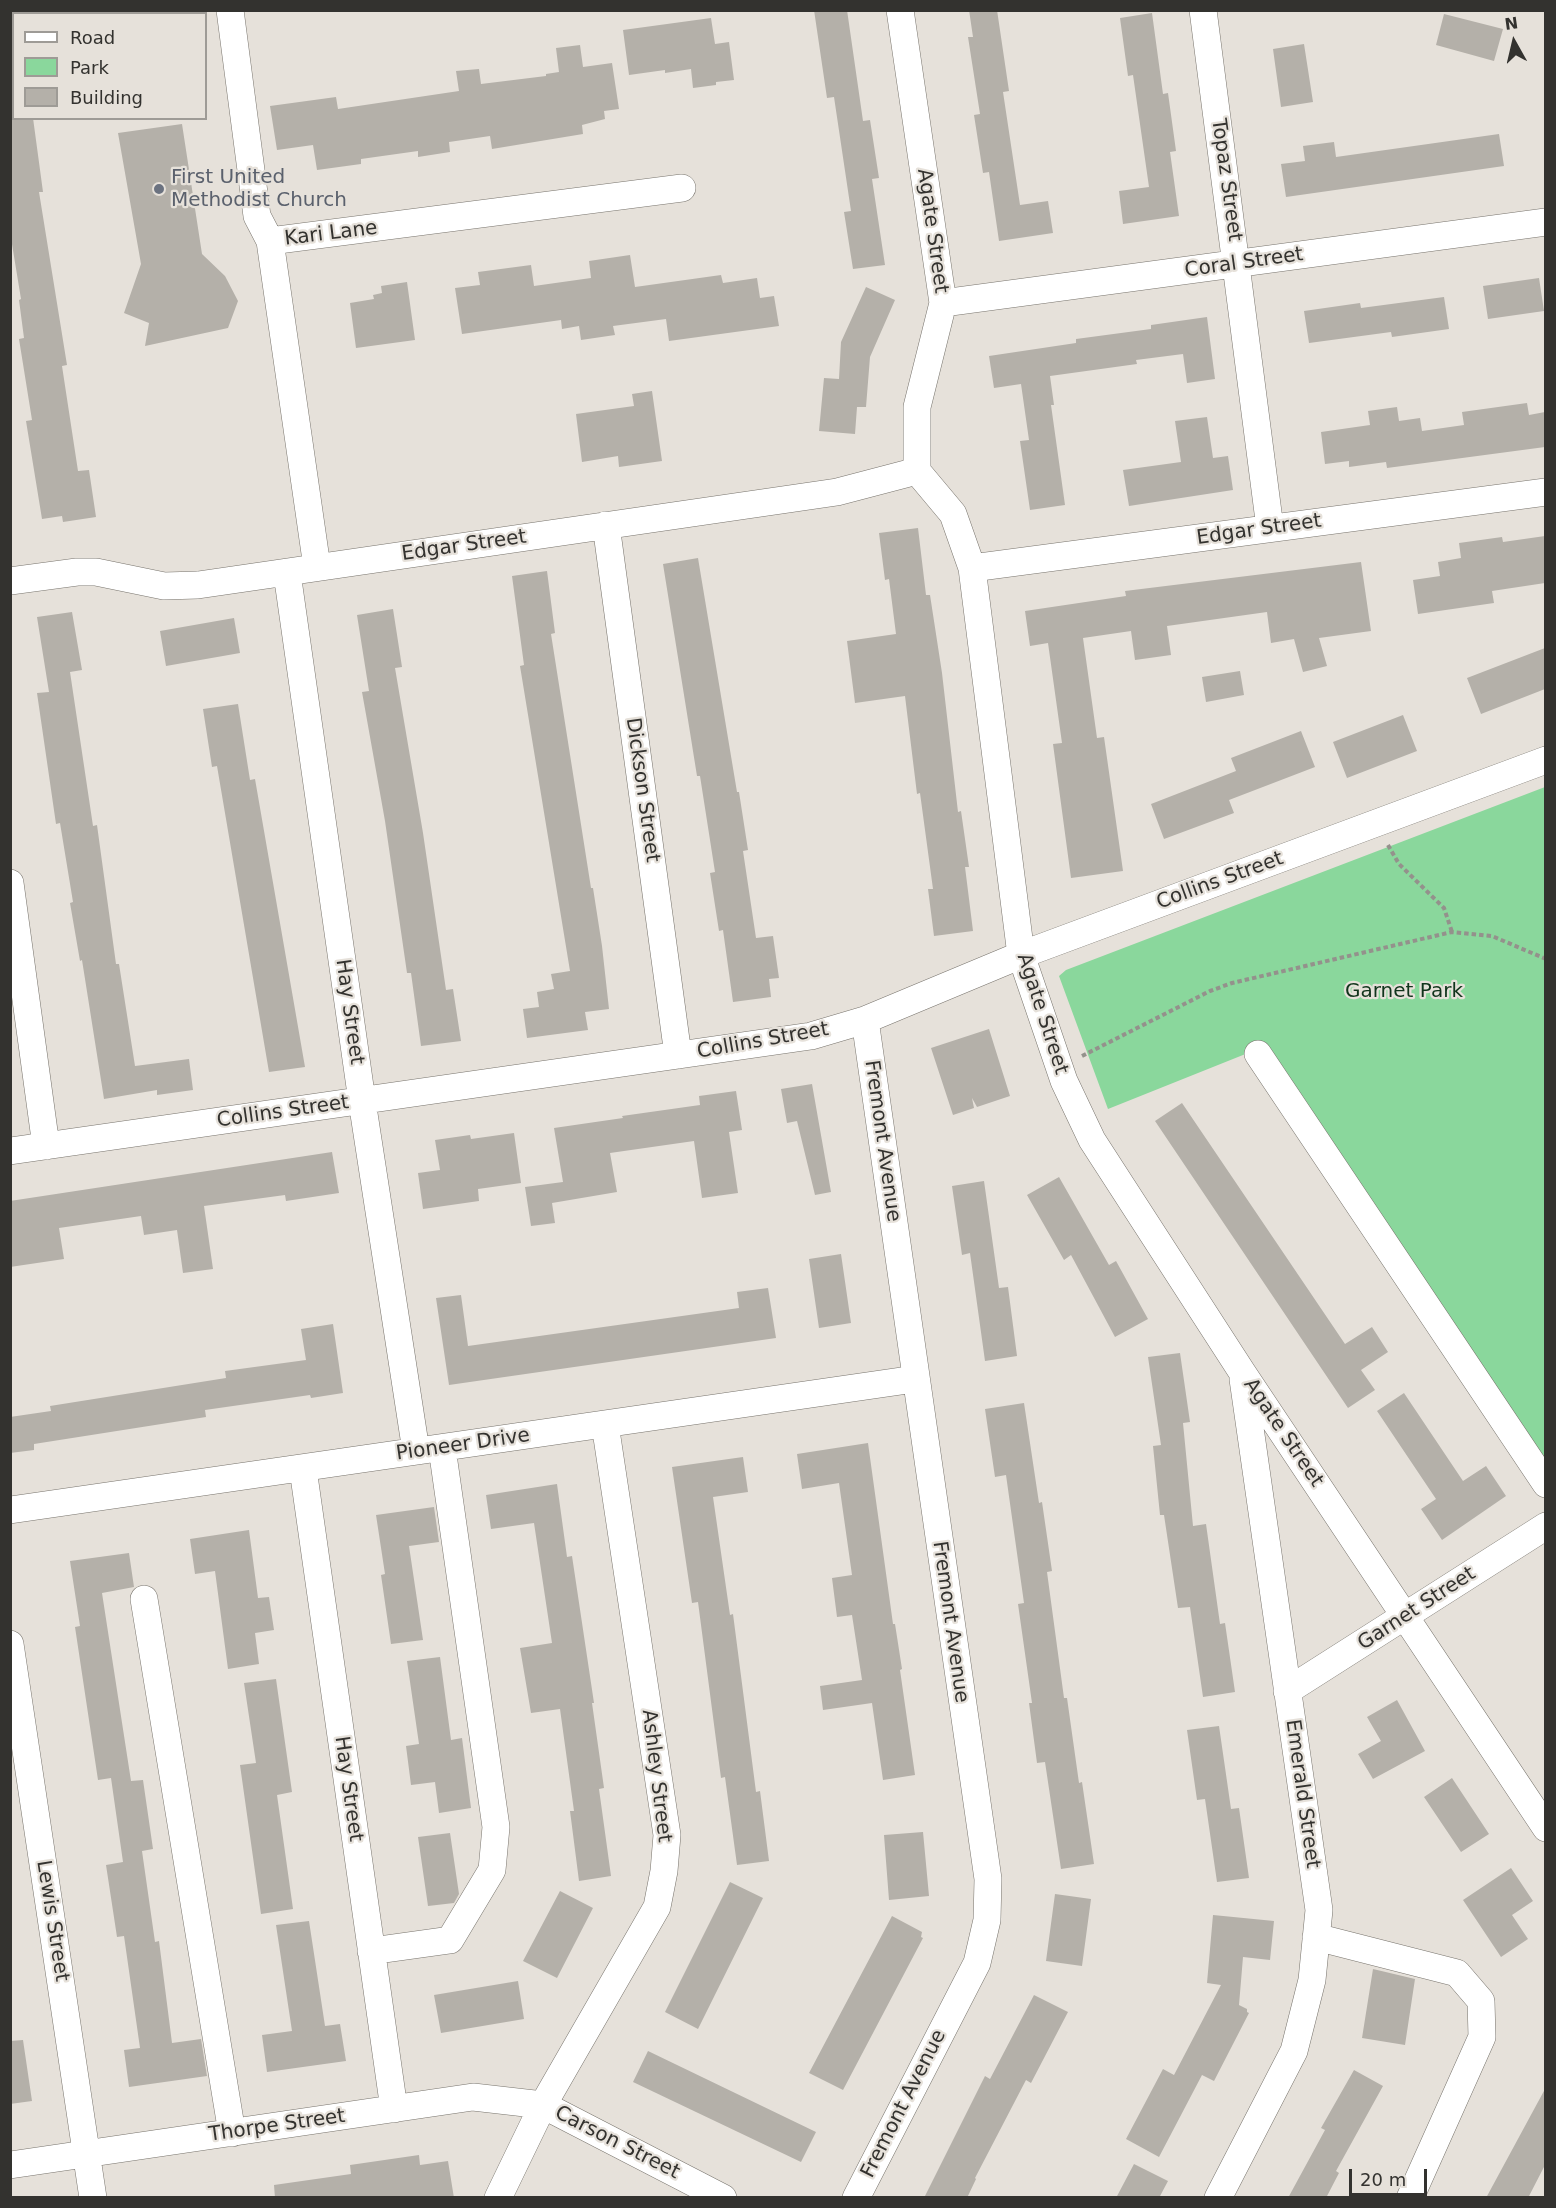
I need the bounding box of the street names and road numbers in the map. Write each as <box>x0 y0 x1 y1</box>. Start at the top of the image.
street label: Topaz Street <box>1206 117 1246 243</box>
street label: Agate Street <box>911 167 953 295</box>
street label: Kari Lane <box>283 216 379 252</box>
street label: Coral Street <box>1183 243 1305 283</box>
street label: Edgar Street <box>1195 509 1323 551</box>
street label: Edgar Street <box>400 525 528 567</box>
street label: Dickson Street <box>620 716 664 864</box>
street label: Collins Street <box>1153 847 1287 915</box>
street label: Agate Street <box>1011 950 1073 1078</box>
street label: Hay Street <box>330 958 368 1066</box>
street label: Collins Street <box>695 1018 831 1064</box>
street label: Fremont Avenue <box>859 1059 905 1223</box>
street label: Collins Street <box>215 1091 351 1133</box>
street label: Agate Street <box>1238 1374 1328 1492</box>
street label: Pioneer Drive <box>395 1424 531 1466</box>
street label: Fremont Avenue <box>927 1540 973 1704</box>
street label: Garnet Street <box>1354 1562 1480 1656</box>
street label: Ashley Street <box>636 1708 676 1844</box>
street label: Emerald Street <box>1280 1718 1324 1870</box>
street label: Hay Street <box>329 1735 367 1843</box>
street label: Lewis Street <box>31 1859 73 1983</box>
street label: Fremont Avenue <box>856 2026 952 2182</box>
street label: Carson Street <box>551 2101 683 2185</box>
street label: Thorpe Street <box>207 2105 347 2147</box>

